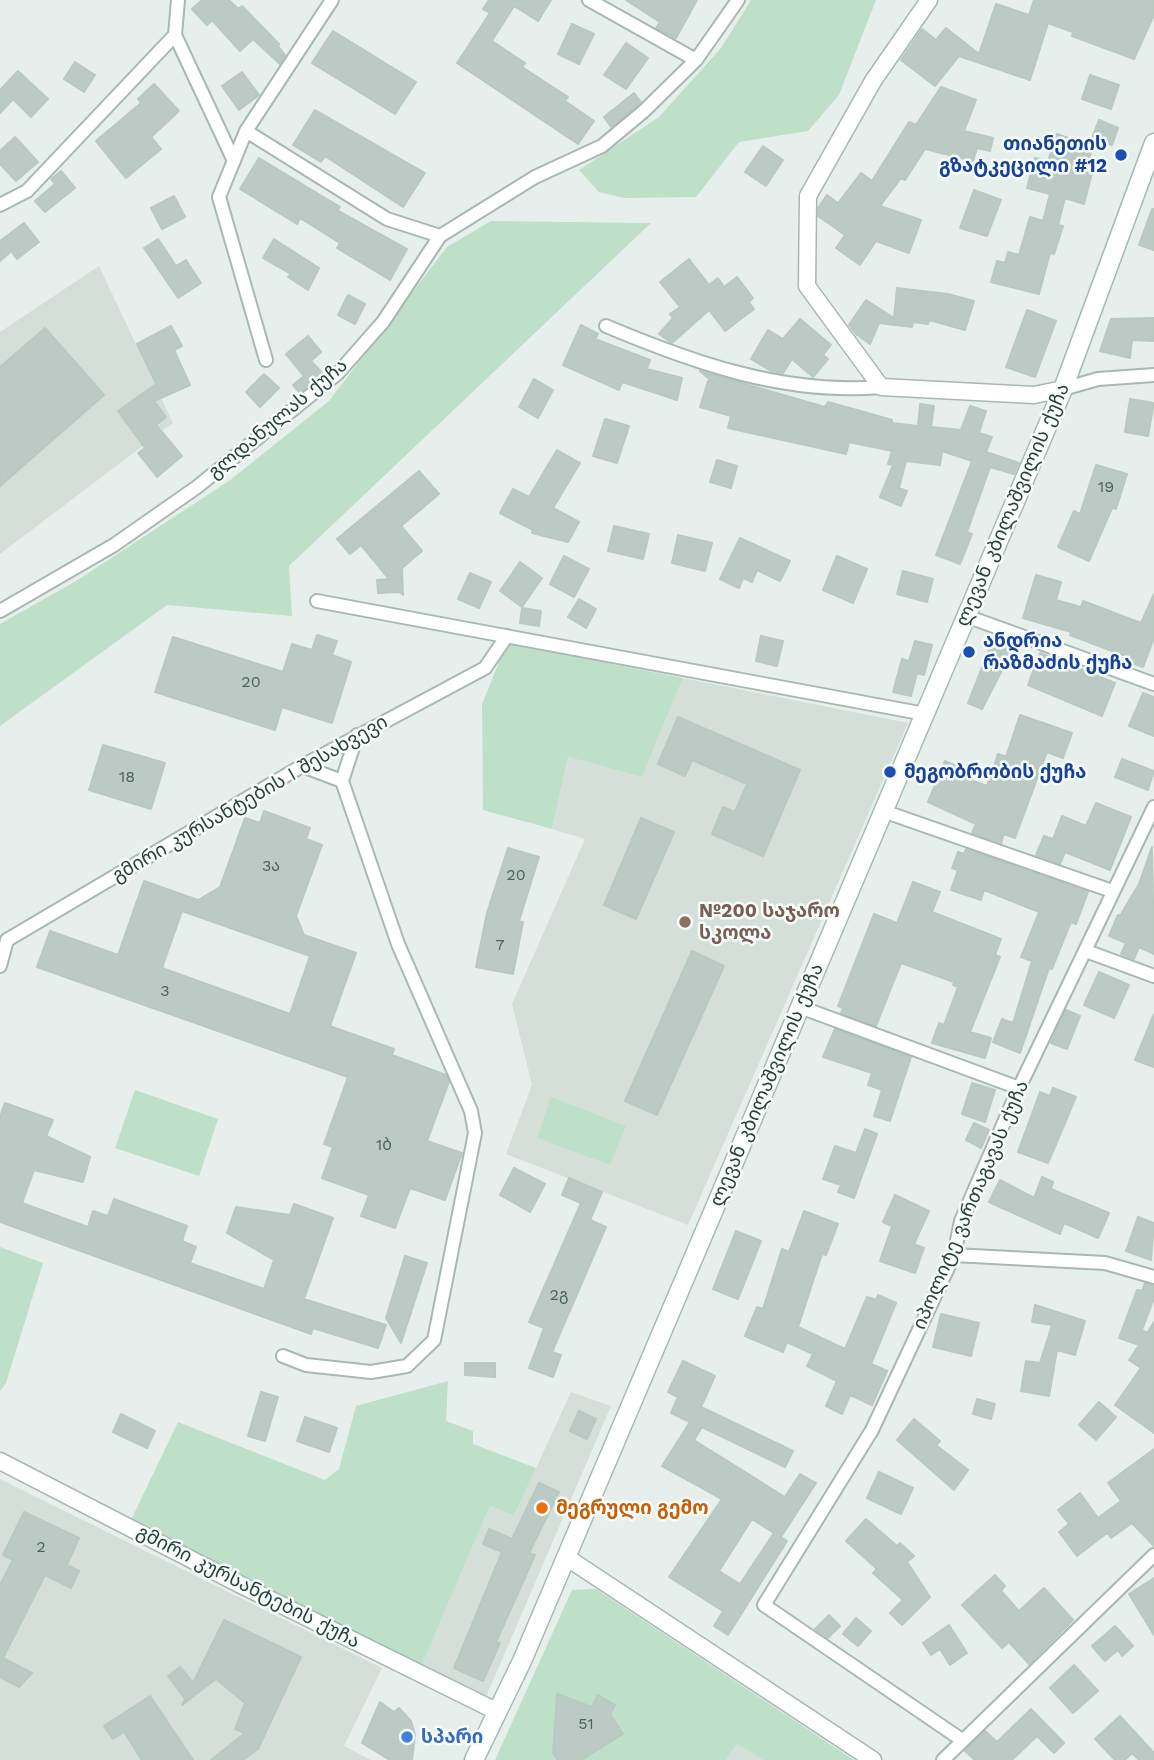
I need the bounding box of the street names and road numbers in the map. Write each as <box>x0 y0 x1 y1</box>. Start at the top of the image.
street label: გლდანულას ქუჩა <box>204 354 352 484</box>
street label: ლევან კბილაშვილის ქუჩა <box>951 380 1075 630</box>
street label: გმირი კურსანტების I შესახვევი <box>108 711 392 887</box>
street label: ლევან კბილაშვილის ქუჩა <box>705 960 829 1210</box>
street label: იპოლიტე ვართაგავას ქუჩა <box>908 1077 1034 1333</box>
street label: გმირი კურსანტების ქუჩა <box>133 1521 363 1653</box>

